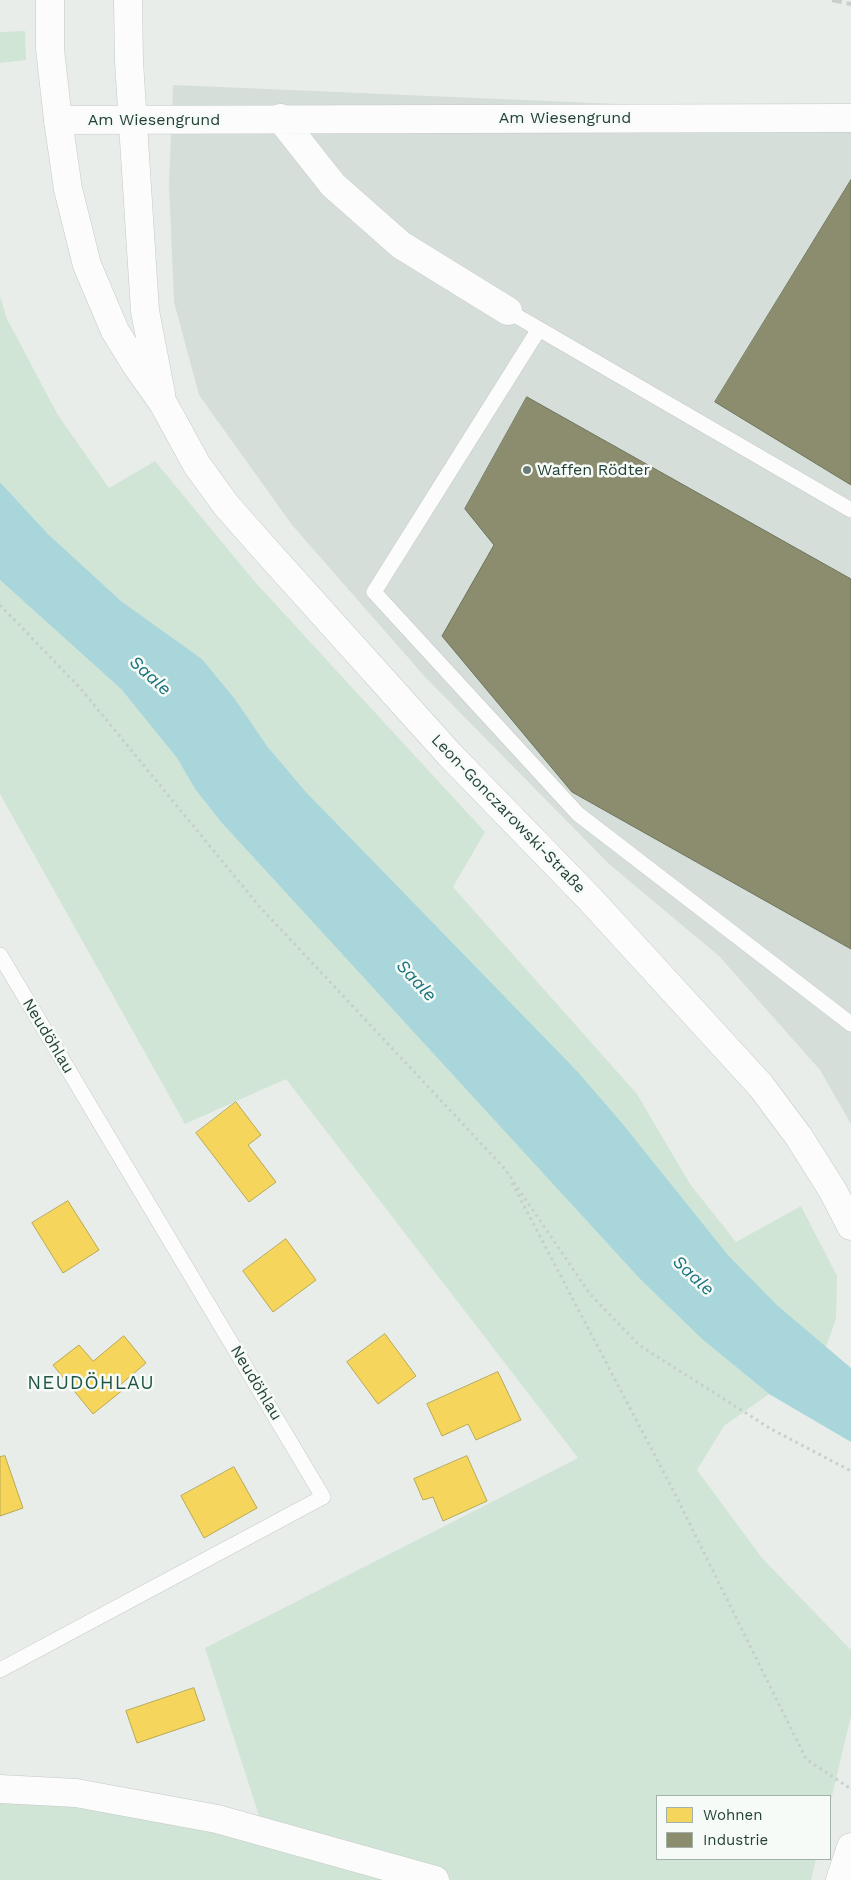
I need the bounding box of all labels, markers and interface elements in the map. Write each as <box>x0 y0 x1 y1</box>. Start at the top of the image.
street label: Am Wiesengrund <box>499 108 631 128</box>
street label: Am Wiesengrund <box>88 110 220 130</box>
place label: Waffen Rödter <box>537 460 650 480</box>
marker: Waffen Rödter <box>521 464 533 476</box>
water label: Saale <box>124 651 176 701</box>
street label: Leon-Gonczarowski-Straße <box>427 730 589 898</box>
water label: Saale <box>391 956 441 1006</box>
street label: Neudöhlau <box>18 995 78 1077</box>
water label: Saale <box>668 1251 718 1301</box>
street label: Neudöhlau <box>226 1342 286 1424</box>
district label: NEUDÖHLAU <box>26 1372 156 1394</box>
legend <box>656 1795 831 1860</box>
text: Wohnen <box>703 1806 762 1824</box>
text: Industrie <box>703 1831 768 1849</box>

